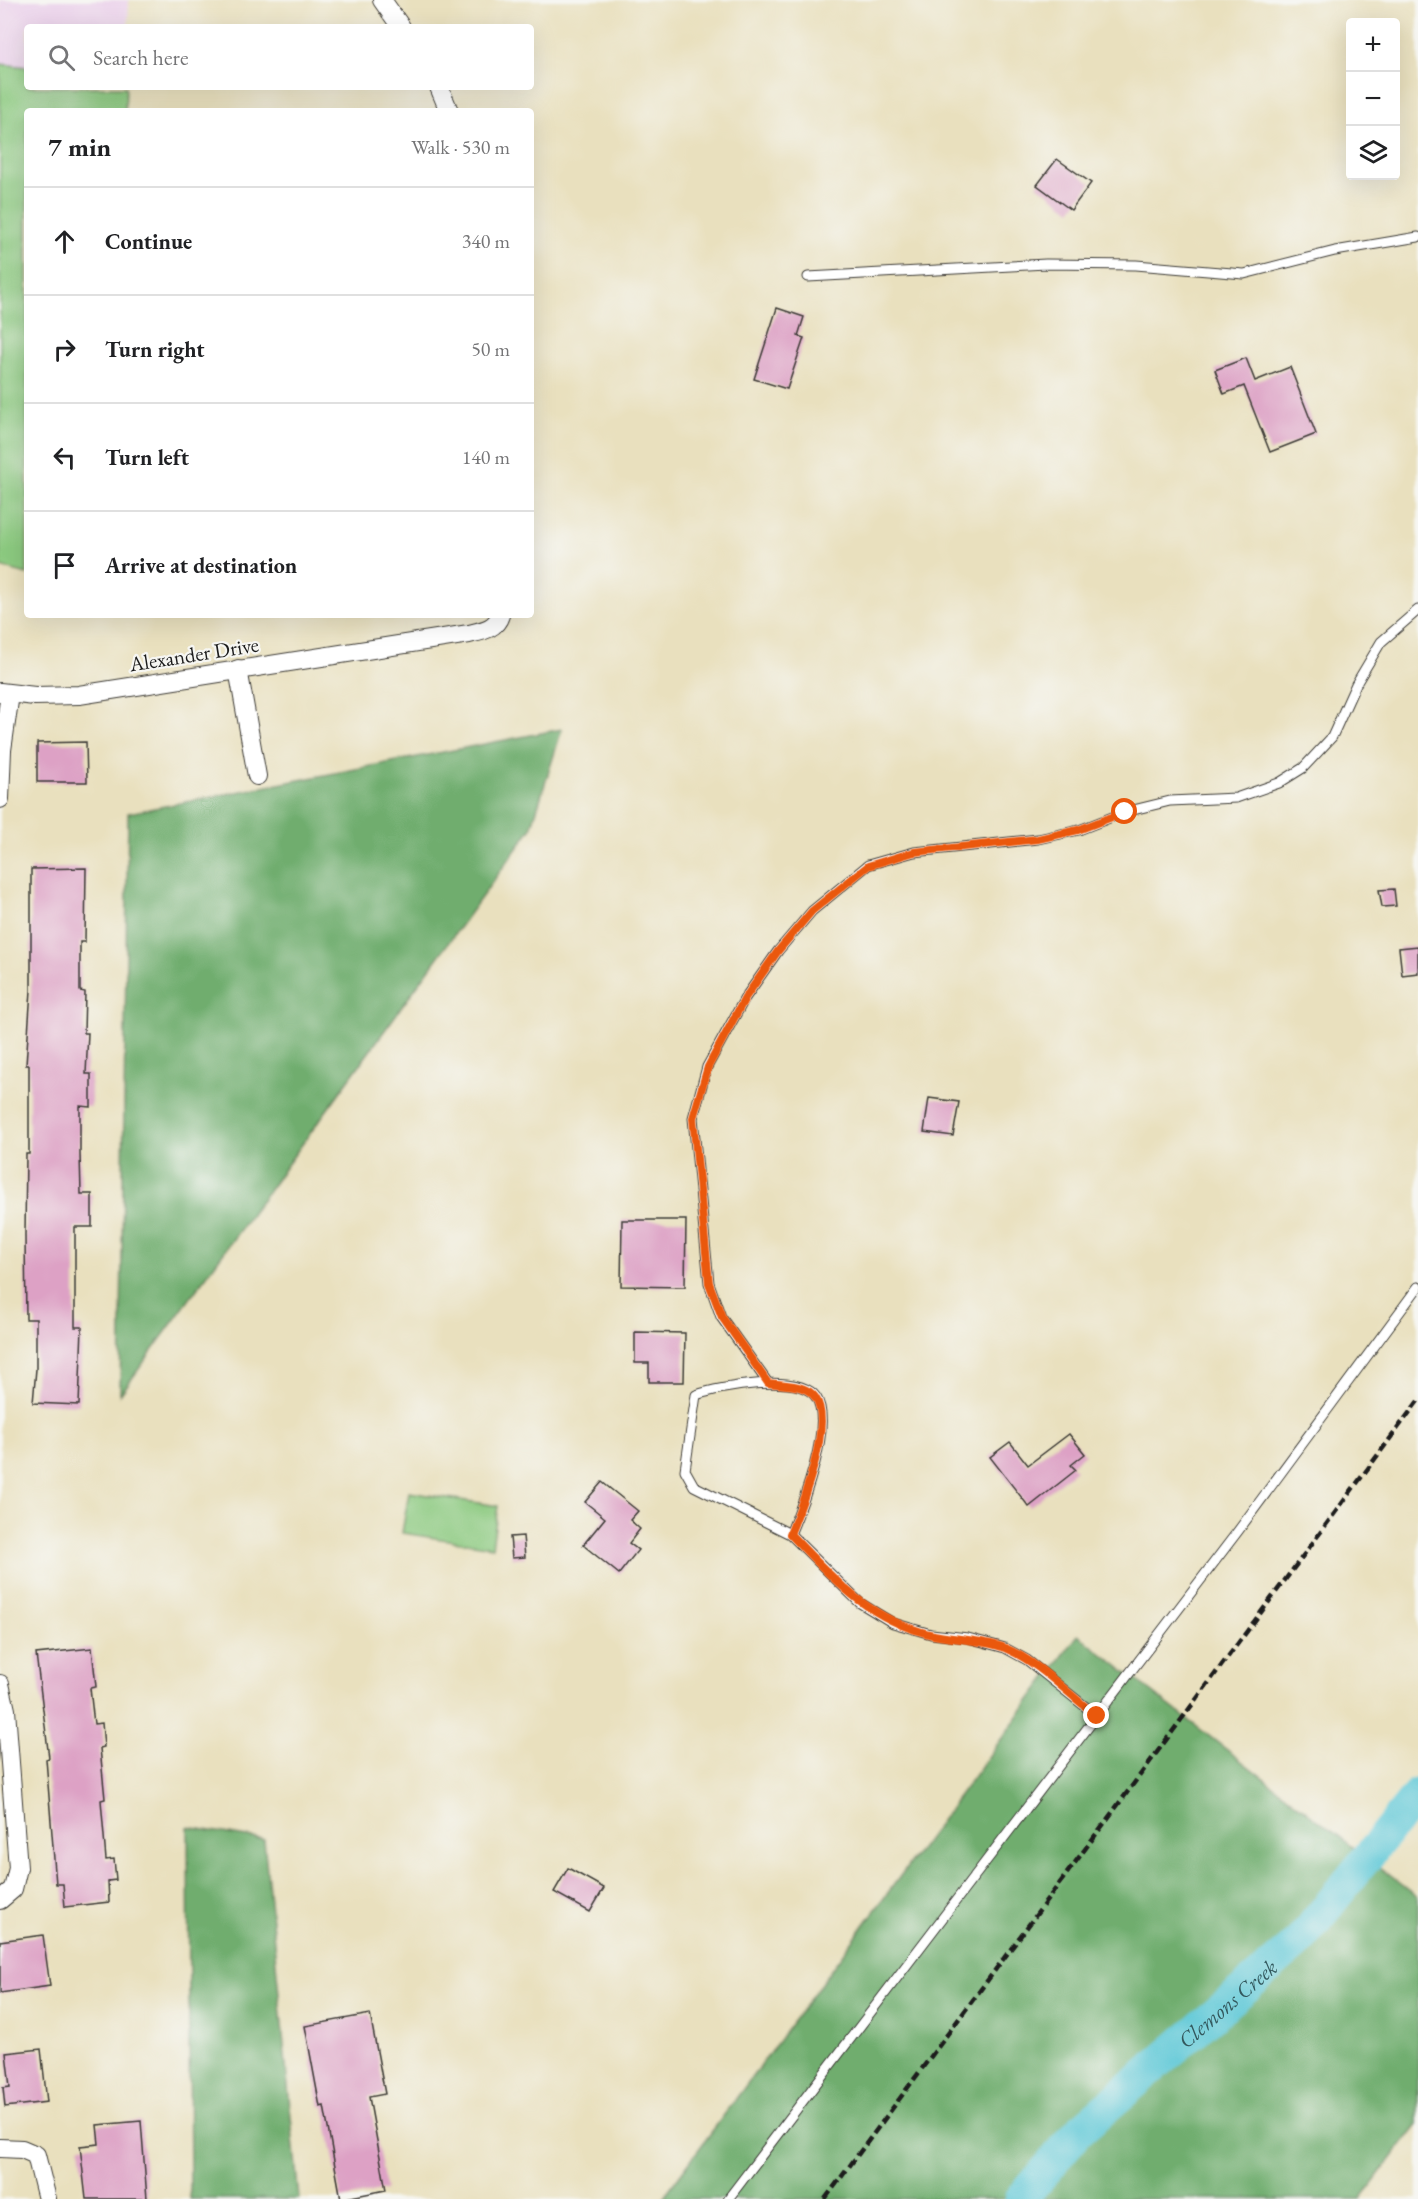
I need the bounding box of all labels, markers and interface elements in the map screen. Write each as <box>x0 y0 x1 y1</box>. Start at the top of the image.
map controls <box>1346 18 1400 180</box>
button: + <box>1346 18 1400 72</box>
search box <box>24 24 534 90</box>
icon: search <box>45 41 78 74</box>
text: Search here <box>93 43 188 72</box>
button: − <box>1346 72 1400 126</box>
button: layers <box>1346 126 1400 180</box>
text: 7 min <box>48 130 111 164</box>
text: Walk · 530 m <box>411 134 510 160</box>
icon: ahead <box>48 225 81 258</box>
text: Continue <box>105 227 192 256</box>
text: 340 m <box>462 228 510 254</box>
icon: right <box>48 333 81 366</box>
text: Turn right <box>105 335 204 364</box>
text: 50 m <box>471 336 510 362</box>
icon: left <box>48 441 81 474</box>
text: Turn left <box>105 443 189 472</box>
text: 140 m <box>462 444 510 470</box>
icon: arrive <box>48 549 81 582</box>
text: Arrive at destination <box>105 551 297 580</box>
street label: Alexander Drive <box>126 630 261 678</box>
route start <box>1111 798 1137 824</box>
route end <box>1083 1702 1109 1728</box>
water label: Clemons Creek <box>1172 1953 1283 2054</box>

